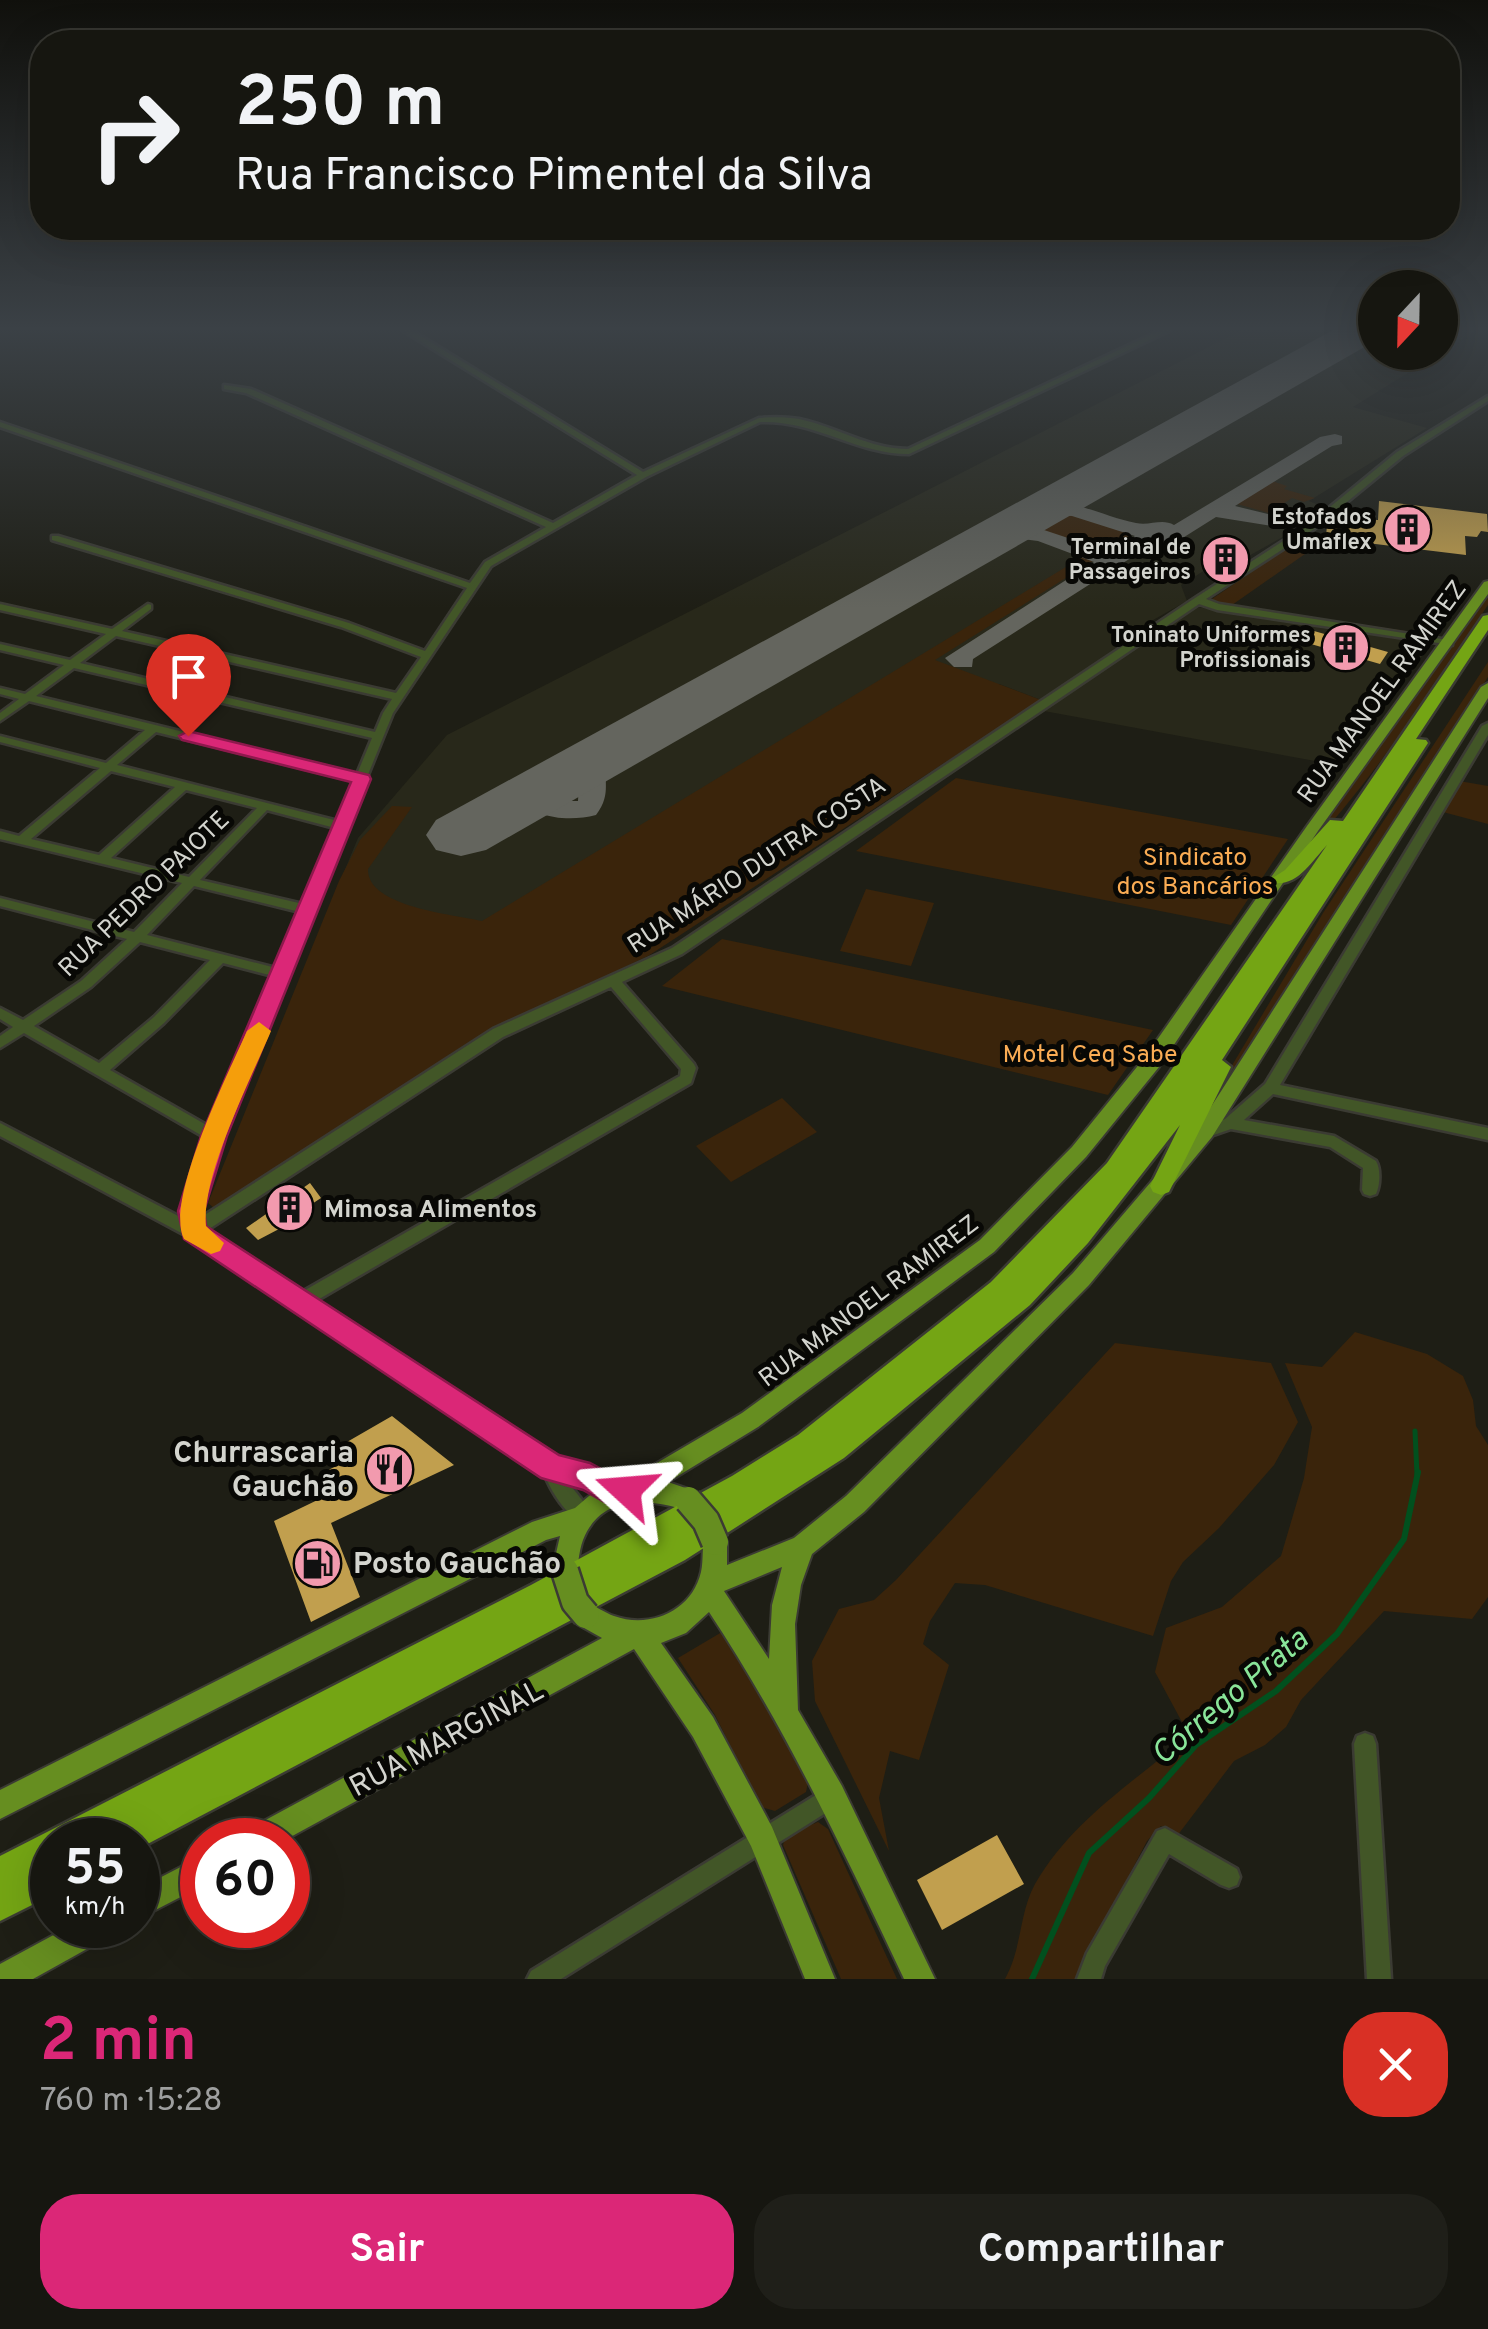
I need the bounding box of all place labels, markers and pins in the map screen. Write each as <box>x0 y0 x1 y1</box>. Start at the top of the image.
building icon: Estofados Umaflex <box>1381 503 1433 555</box>
place label: Estofados Umaflex <box>1271 505 1372 557</box>
building icon: Terminal de Passageiros <box>1200 533 1252 585</box>
place label: Terminal de Passageiros <box>1069 535 1191 587</box>
building icon: Toninato Uniformes Profissionais <box>1320 621 1372 673</box>
place label: Toninato Uniformes Profissionais <box>1111 623 1311 675</box>
pin <box>146 634 231 737</box>
building icon: Mimosa Alimentos <box>263 1182 315 1234</box>
place label: Mimosa Alimentos <box>324 1195 537 1227</box>
place label: Churrascaria Gauchão <box>173 1436 354 1507</box>
restaurant icon: Churrascaria Gauchão <box>363 1443 415 1495</box>
fuel station icon: Posto Gauchão <box>292 1537 344 1589</box>
place label: Posto Gauchão <box>353 1547 561 1584</box>

